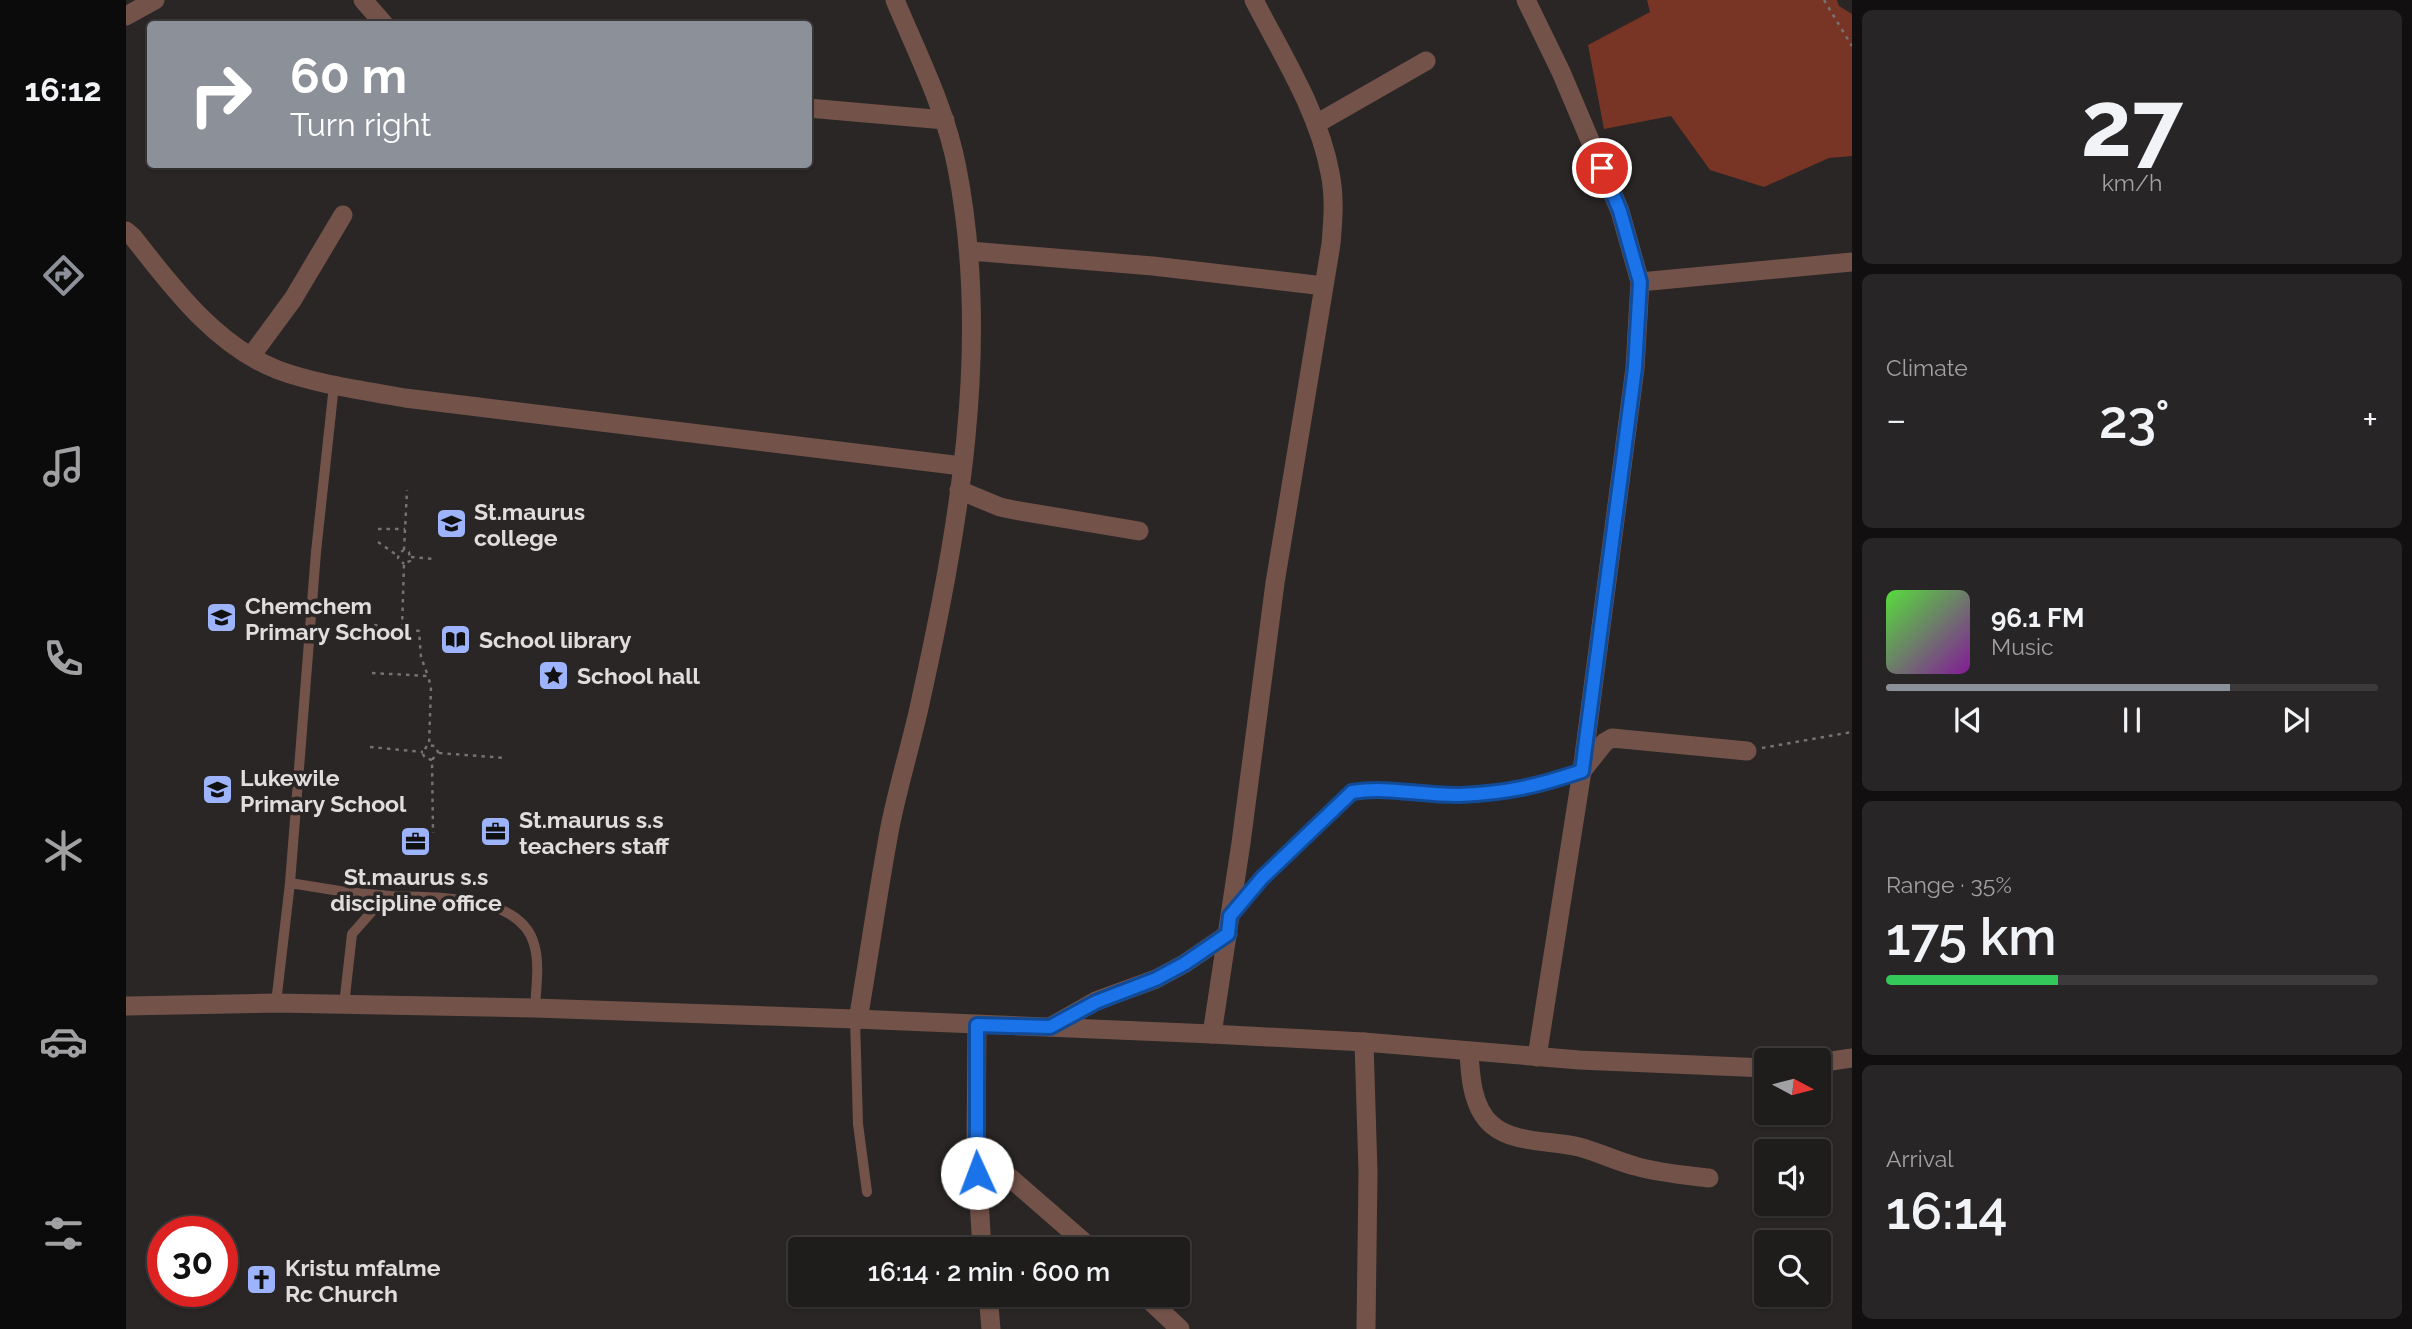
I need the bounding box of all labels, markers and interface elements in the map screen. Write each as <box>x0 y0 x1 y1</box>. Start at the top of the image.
text: 60 m <box>290 47 407 104</box>
icon: right <box>175 49 266 140</box>
text: 27 <box>2081 70 2183 177</box>
text: 16:12 <box>25 71 102 108</box>
text: Turn right <box>290 106 431 143</box>
pin <box>1572 138 1632 198</box>
icon: arrive <box>1583 149 1621 187</box>
text: km/h <box>2102 169 2162 196</box>
icon: directions <box>39 251 88 300</box>
text: Climate <box>1886 354 1968 381</box>
text: 23° <box>2099 389 2170 450</box>
text: − <box>1886 397 1906 442</box>
text: + <box>2362 397 2378 442</box>
icon: music <box>39 442 88 491</box>
place label: St.maurus college <box>474 498 585 551</box>
school or university icon: St.maurus college <box>434 507 468 541</box>
place label: Chemchem Primary School <box>245 592 412 645</box>
school or university icon: Chemchem Primary School <box>205 601 239 635</box>
text: 96.1 FM <box>1991 603 2084 633</box>
library icon: School library <box>439 622 473 656</box>
place label: School library <box>479 626 632 653</box>
text: Music <box>1991 633 2054 660</box>
icon: phone <box>39 634 88 683</box>
place icon: School hall <box>537 658 571 692</box>
place label: School hall <box>577 662 700 689</box>
icon: previous <box>1949 701 1987 739</box>
icon: pause <box>2113 701 2151 739</box>
icon: next <box>2277 701 2315 739</box>
place label: Lukewile Primary School <box>240 764 407 817</box>
school or university icon: Lukewile Primary School <box>200 773 234 807</box>
place label: St.maurus s.s teachers staff <box>519 806 670 859</box>
office icon: St.maurus s.s teachers staff <box>479 815 513 849</box>
office icon: St.maurus s.s discipline office <box>399 825 433 859</box>
icon: climate <box>39 826 88 875</box>
place label: St.maurus s.s discipline office <box>330 863 502 916</box>
text: Range · 35% <box>1886 871 2012 898</box>
text: 175 km <box>1886 906 2056 967</box>
icon: car <box>39 1017 88 1066</box>
north arrow <box>1754 1048 1830 1125</box>
map controls <box>1754 1048 1831 1307</box>
position arrow <box>940 1136 1014 1210</box>
button: sound <box>1754 1139 1831 1216</box>
text: Arrival <box>1886 1145 1953 1172</box>
text: 16:14 <box>1886 1180 2007 1241</box>
icon: filters <box>39 1209 88 1258</box>
speed limit sign: 30 <box>147 1216 238 1307</box>
button: search <box>1754 1230 1831 1307</box>
place label: Kristu mfalme Rc Church <box>285 1254 441 1307</box>
text: 16:14 · 2 min · 600 m <box>868 1257 1110 1287</box>
church icon: Kristu mfalme Rc Church <box>245 1263 279 1297</box>

